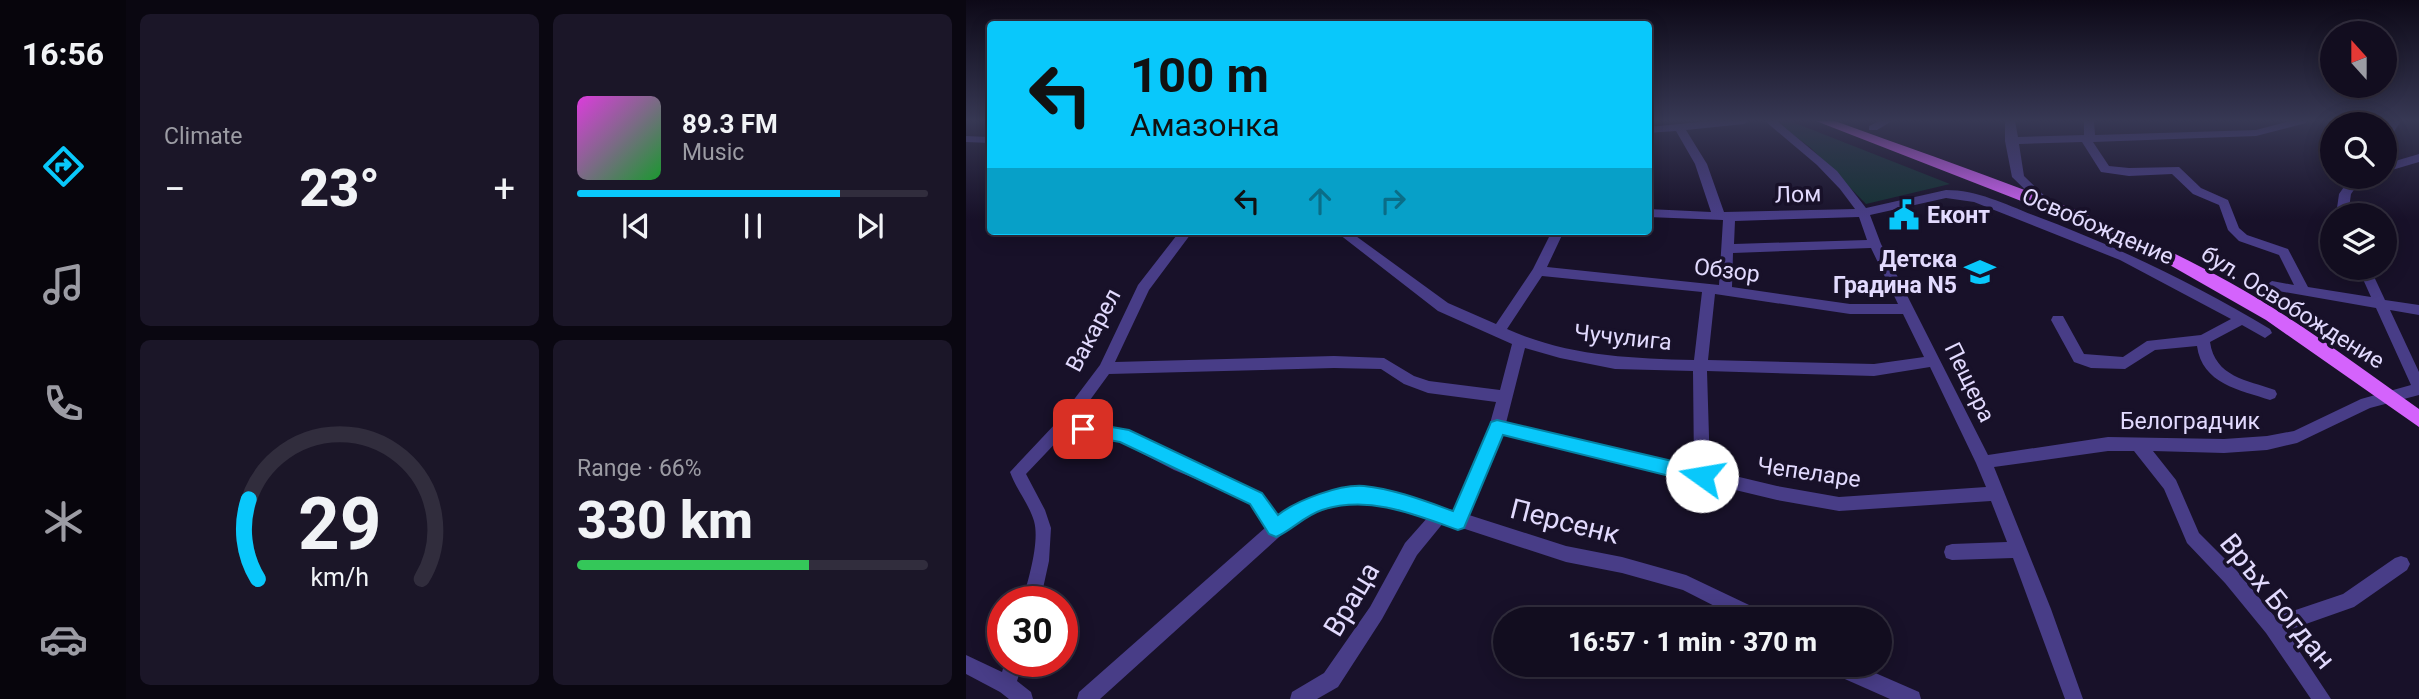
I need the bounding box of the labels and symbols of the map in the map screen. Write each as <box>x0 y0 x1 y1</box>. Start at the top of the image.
north arrow <box>2320 21 2398 98</box>
street label: Лом <box>1774 180 1822 209</box>
street label: Освобождение <box>2018 182 2178 271</box>
public building icon: Еконт <box>1887 198 1921 232</box>
place label: Еконт <box>1927 202 1990 229</box>
street label: бул. Освобождение <box>2196 240 2389 375</box>
place label: Детска Градина N5 <box>1833 246 1957 299</box>
street label: Обзор <box>1692 253 1761 288</box>
school or university icon: Детска Градина N5 <box>1963 255 1997 289</box>
street label: Вакарел <box>1060 284 1127 376</box>
street label: Чучулига <box>1573 319 1673 356</box>
street label: Пещера <box>1939 338 2000 427</box>
pin <box>1053 399 1113 459</box>
street label: Белоградчик <box>2120 408 2261 435</box>
position arrow <box>1665 439 1739 513</box>
street label: Чепеларе <box>1755 452 1862 493</box>
street label: Персенк <box>1507 492 1623 551</box>
street label: Връх Богдан <box>2213 527 2342 675</box>
street label: Враца <box>1317 556 1386 642</box>
speed limit sign: 30 <box>987 586 1078 677</box>

